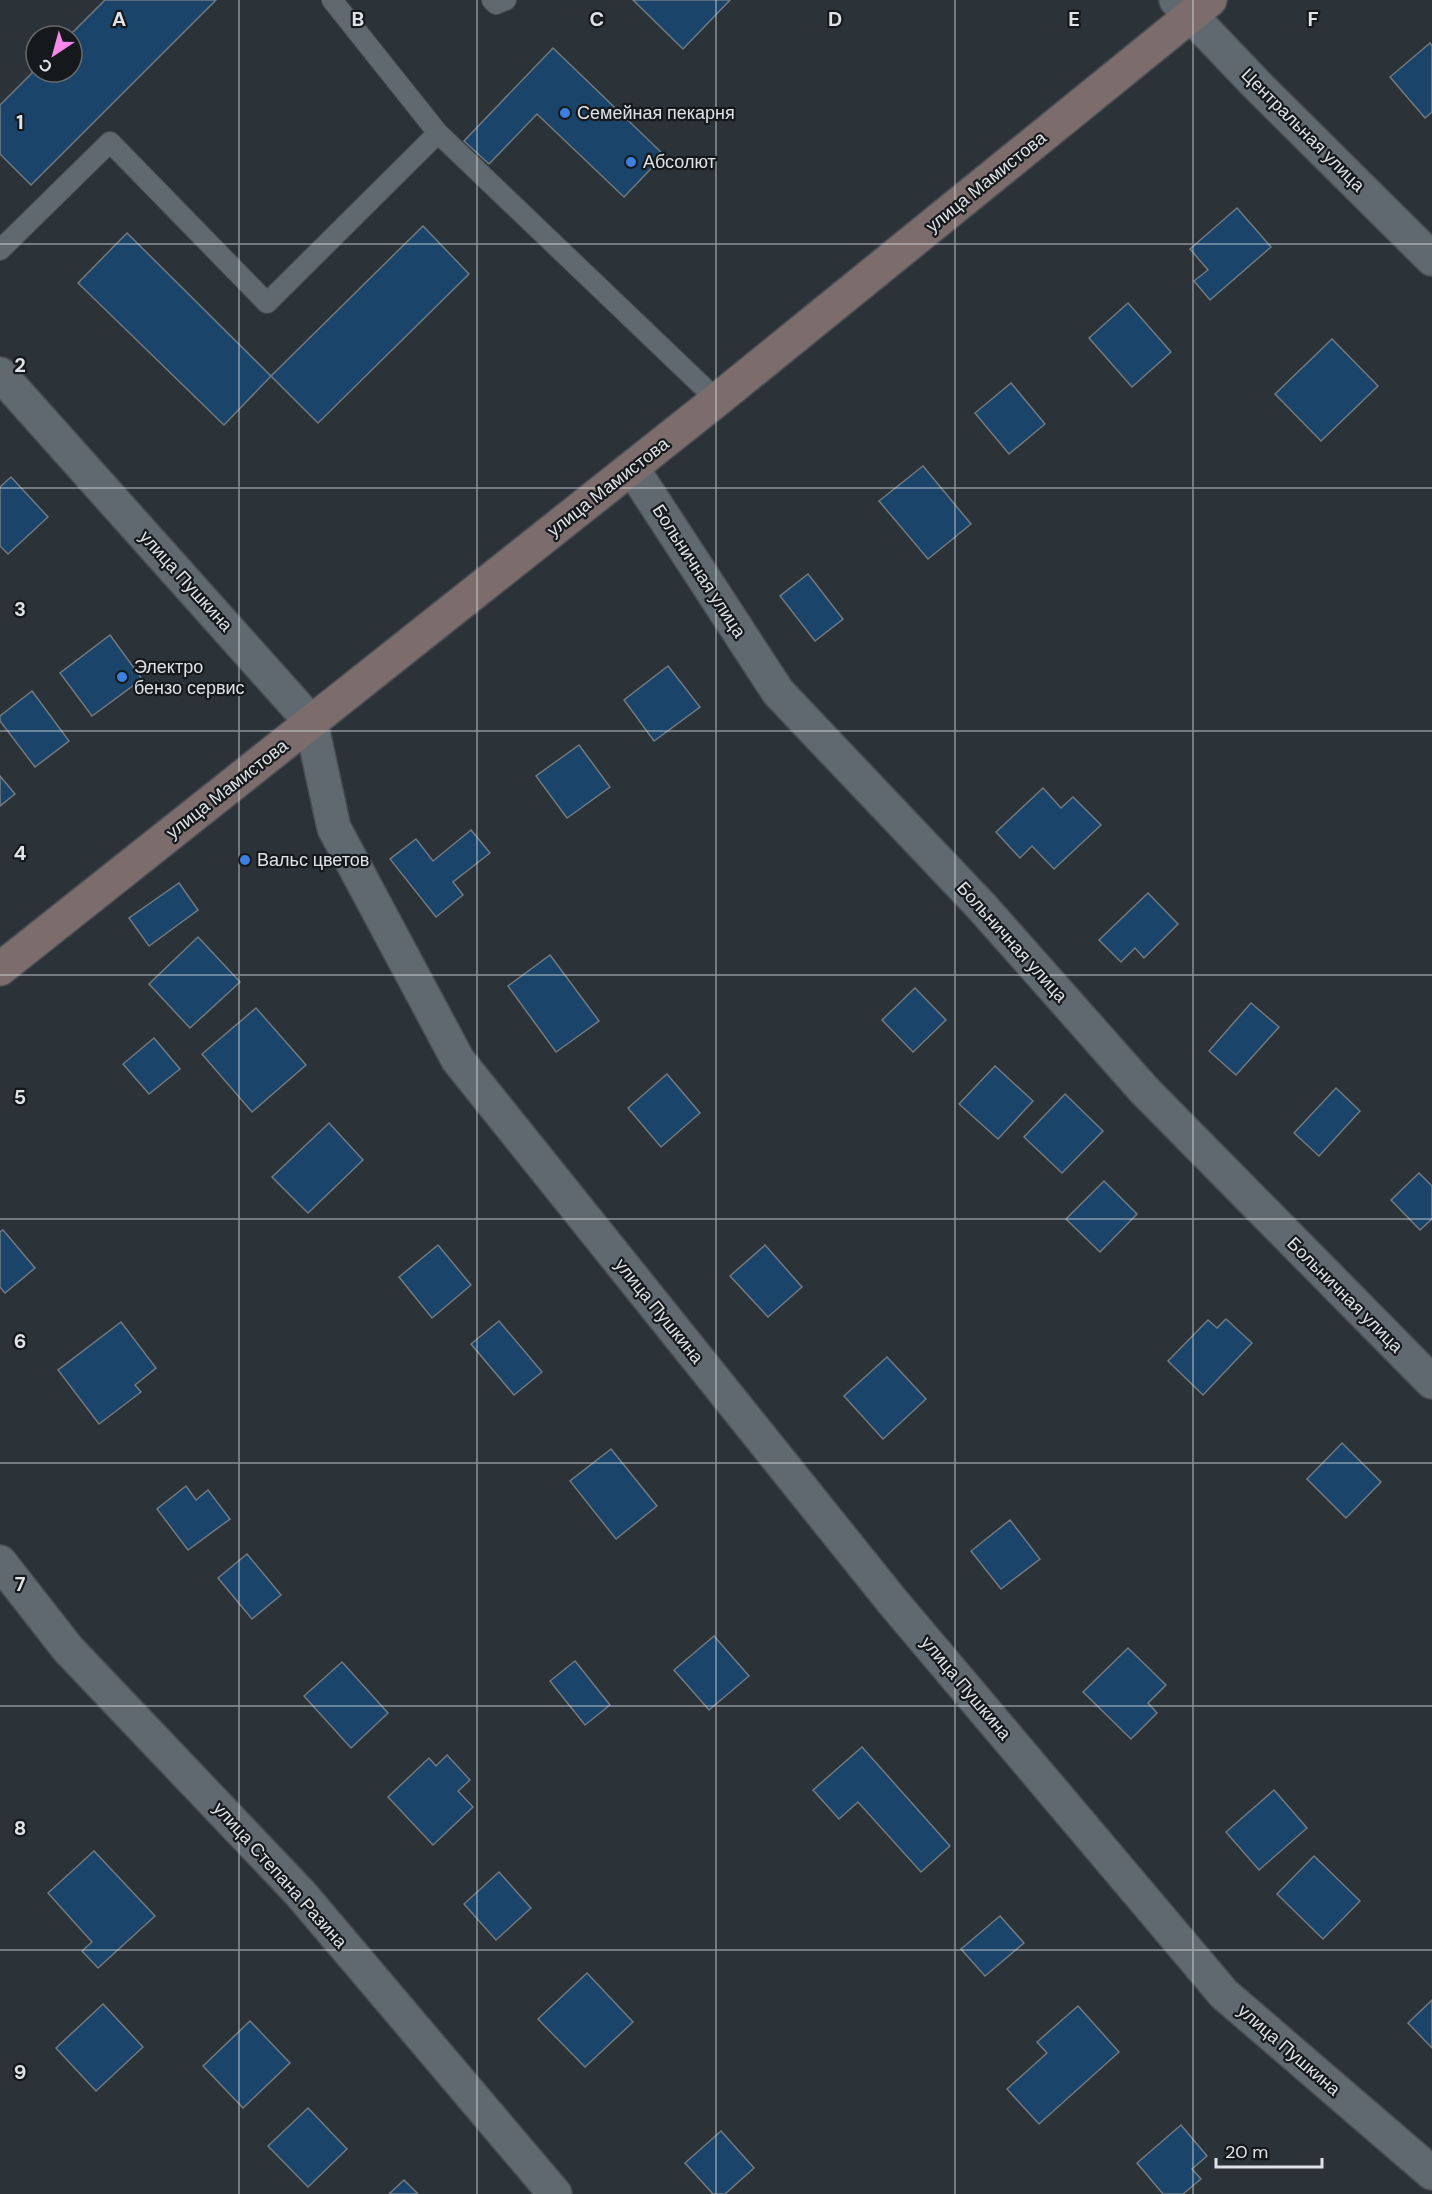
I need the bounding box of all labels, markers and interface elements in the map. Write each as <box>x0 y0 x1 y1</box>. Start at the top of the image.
text: A <box>112 6 126 32</box>
text: B <box>352 6 364 32</box>
text: C <box>590 6 604 32</box>
text: D <box>828 6 842 32</box>
text: E <box>1068 6 1080 32</box>
text: F <box>1307 6 1319 32</box>
north arrow <box>24 24 84 84</box>
text: С <box>34 54 56 78</box>
street label: Центральная улица <box>1236 63 1371 198</box>
place label: Семейная пекарня <box>577 101 735 125</box>
marker: Семейная пекарня <box>558 106 572 120</box>
text: 1 <box>16 109 24 135</box>
street label: улица Мамистова <box>921 125 1052 238</box>
place label: Абсолют <box>643 150 716 174</box>
marker: Абсолют <box>624 155 638 169</box>
text: 2 <box>14 352 26 378</box>
street label: улица Мамистова <box>542 431 675 542</box>
street label: Больничная улица <box>647 500 752 643</box>
street label: улица Пушкина <box>134 525 239 638</box>
text: 3 <box>14 596 26 622</box>
place label: Электро бензо сервис <box>134 655 245 700</box>
marker: Электро бензо сервис <box>115 670 129 684</box>
street label: улица Мамистова <box>161 733 294 844</box>
text: 4 <box>14 840 27 866</box>
place label: Вальс цветов <box>257 848 369 872</box>
marker: Вальс цветов <box>238 853 252 867</box>
street label: Больничная улица <box>951 877 1073 1008</box>
text: 5 <box>14 1084 26 1110</box>
street label: Больничная улица <box>1282 1232 1409 1359</box>
street label: улица Пушкина <box>609 1254 709 1369</box>
text: 6 <box>14 1328 26 1354</box>
text: 7 <box>15 1571 26 1597</box>
street label: улица Пушкина <box>915 1631 1017 1746</box>
street label: улица Степана Разина <box>208 1797 353 1954</box>
text: 8 <box>14 1815 26 1841</box>
street label: улица Пушкина <box>1233 1999 1346 2102</box>
text: 9 <box>14 2059 26 2085</box>
scale bar <box>1216 2131 1322 2169</box>
text: 20 m <box>1225 2140 1268 2164</box>

